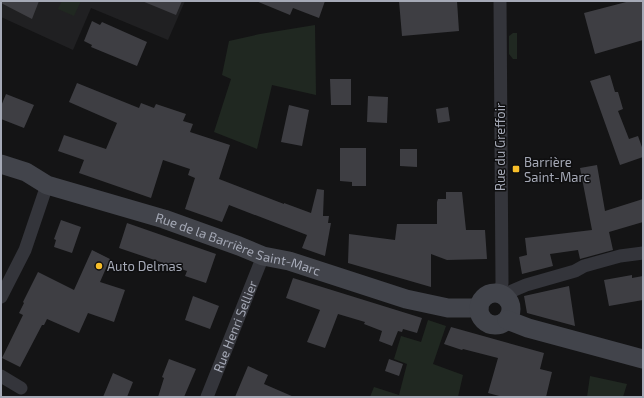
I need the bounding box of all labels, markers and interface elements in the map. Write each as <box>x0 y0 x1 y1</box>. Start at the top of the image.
street label: Rue du Greffoir <box>492 103 508 191</box>
place label: Barrière Saint-Marc <box>524 154 590 185</box>
marker: Barrière Saint-Marc <box>511 164 521 174</box>
street label: Rue de la Barrière Saint-Marc <box>154 209 323 279</box>
place label: Auto Delmas <box>107 258 182 274</box>
marker: Auto Delmas <box>94 261 104 271</box>
street label: Rue Henri Sellier <box>210 278 260 375</box>

